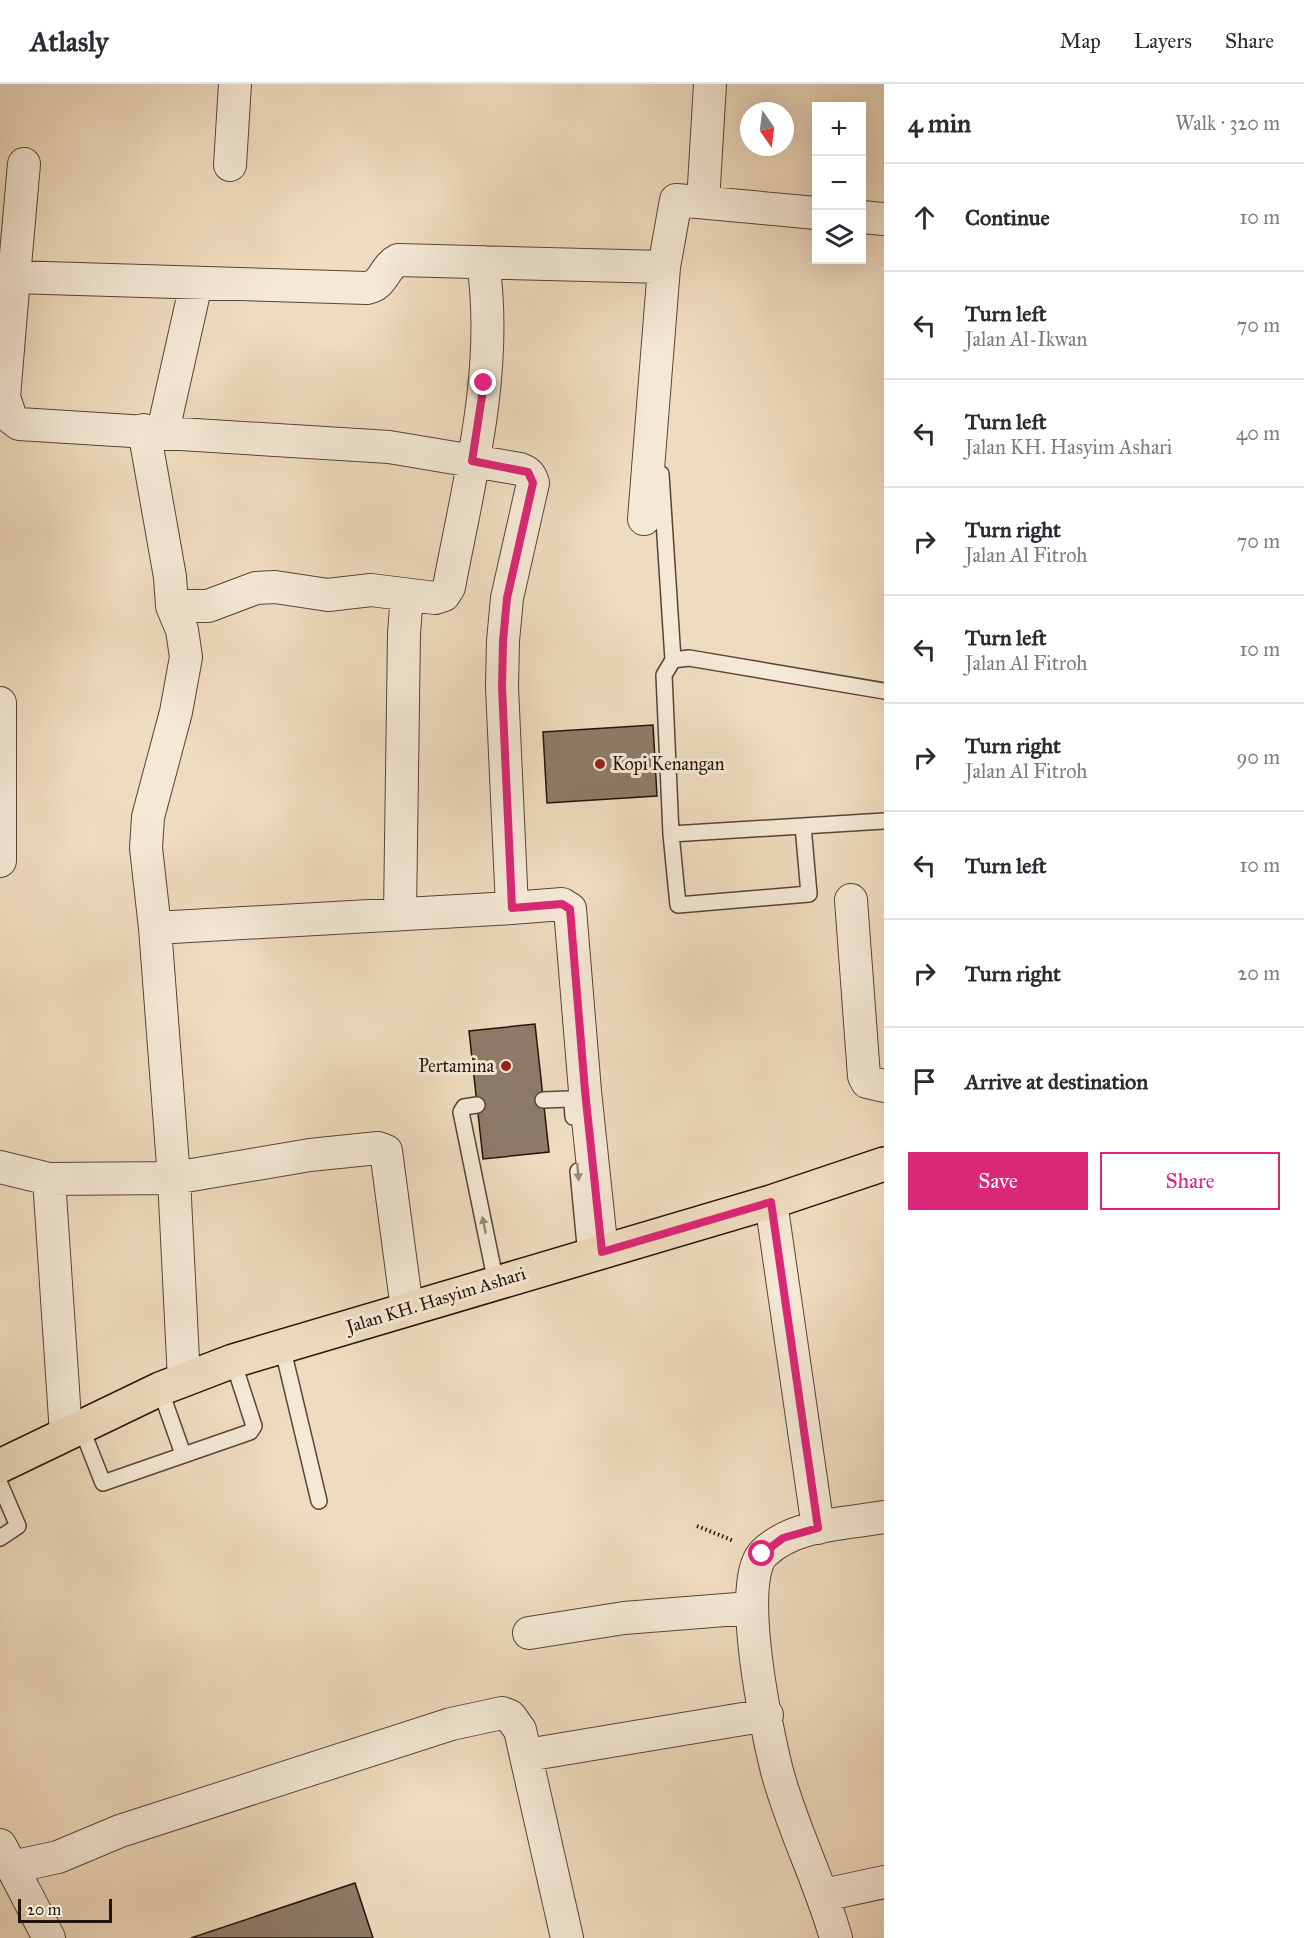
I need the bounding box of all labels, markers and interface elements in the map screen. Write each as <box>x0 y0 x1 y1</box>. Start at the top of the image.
text: Atlasly <box>30 24 108 59</box>
text: Map <box>1060 28 1101 54</box>
text: Layers <box>1134 28 1192 54</box>
text: Share <box>1225 28 1274 54</box>
north arrow <box>740 102 794 156</box>
map controls <box>812 102 866 264</box>
button: + <box>812 102 866 156</box>
text: 4 min <box>908 107 971 139</box>
text: Walk · 320 m <box>1175 111 1280 135</box>
button: − <box>812 156 866 210</box>
icon: ahead <box>908 201 941 234</box>
text: Continue <box>965 204 1050 231</box>
text: 10 m <box>1239 205 1280 229</box>
button: layers <box>812 210 866 264</box>
text: Turn left <box>965 300 1047 327</box>
icon: left <box>908 309 941 342</box>
text: 70 m <box>1237 313 1280 337</box>
text: Jalan Al-Ikwan <box>965 327 1087 351</box>
route end <box>470 369 496 395</box>
text: Turn left <box>965 408 1047 435</box>
icon: left <box>908 417 941 450</box>
text: 40 m <box>1236 421 1280 445</box>
text: Jalan KH. Hasyim Ashari <box>965 435 1172 459</box>
text: Turn right <box>965 516 1061 543</box>
icon: right <box>908 525 941 558</box>
text: 70 m <box>1237 529 1280 553</box>
text: Jalan Al Fitroh <box>965 543 1087 567</box>
text: Turn left <box>965 624 1047 651</box>
icon: left <box>908 633 941 666</box>
text: 10 m <box>1239 637 1280 661</box>
text: Jalan Al Fitroh <box>965 651 1087 675</box>
text: Turn right <box>965 732 1061 759</box>
icon: right <box>908 741 941 774</box>
text: 90 m <box>1237 745 1280 769</box>
place label: Kopi Kenangan <box>612 753 725 776</box>
marker: Kopi Kenangan <box>593 757 607 771</box>
text: Jalan Al Fitroh <box>965 759 1087 783</box>
icon: left <box>908 849 941 882</box>
text: Turn left <box>965 852 1047 879</box>
text: 10 m <box>1239 853 1280 877</box>
icon: right <box>908 957 941 990</box>
text: Turn right <box>965 960 1061 987</box>
text: 20 m <box>1237 961 1280 985</box>
place label: Pertamina <box>419 1055 494 1077</box>
marker: Pertamina <box>499 1059 513 1073</box>
icon: arrive <box>908 1065 941 1098</box>
text: Arrive at destination <box>965 1068 1148 1095</box>
button: Save <box>908 1152 1088 1210</box>
button: Share <box>1100 1152 1280 1210</box>
one-way arrow <box>573 1163 583 1182</box>
one-way arrow <box>479 1216 488 1235</box>
street label: Jalan KH. Hasyim Ashari <box>342 1262 529 1339</box>
route start <box>748 1540 774 1566</box>
scale bar <box>18 1896 112 1924</box>
text: 20 m <box>27 1900 61 1919</box>

